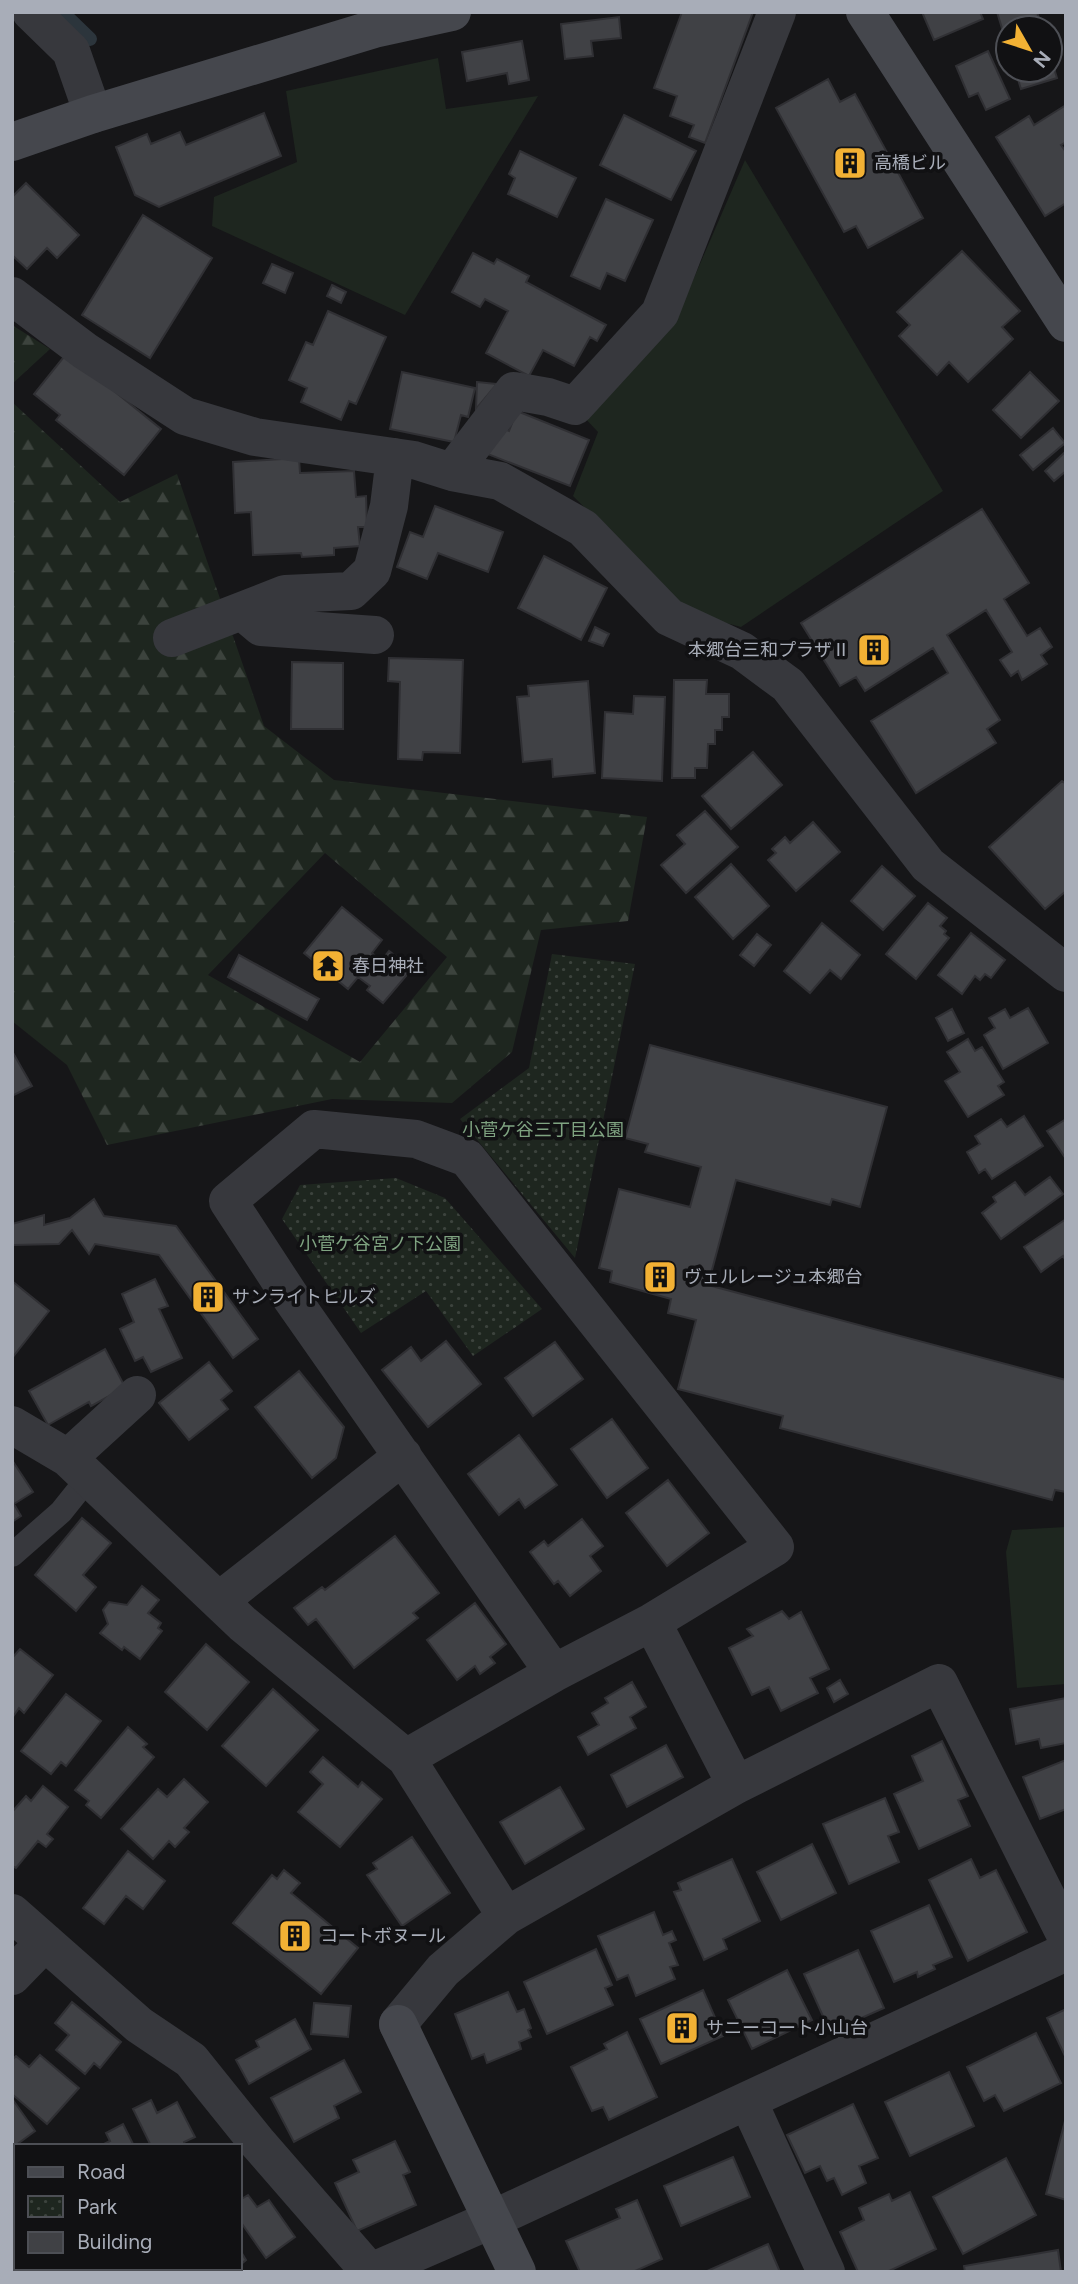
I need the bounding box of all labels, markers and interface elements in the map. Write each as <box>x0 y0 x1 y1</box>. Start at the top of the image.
north arrow <box>994 14 1064 84</box>
text: N <box>1028 46 1055 72</box>
building icon: 高橋ビル <box>831 144 869 182</box>
place label: 高橋ビル <box>874 152 946 174</box>
building icon: 本郷台三和プラザⅡ <box>855 631 893 669</box>
place label: 本郷台三和プラザⅡ <box>688 639 850 661</box>
temple icon: 春日神社 <box>309 947 347 985</box>
place label: 春日神社 <box>352 955 424 977</box>
park label: 小菅ケ谷三丁目公園 <box>462 1119 624 1141</box>
park label: 小菅ケ谷宮ノ下公園 <box>299 1233 461 1255</box>
building icon: ヴェルレージュ本郷台 <box>641 1258 679 1296</box>
place label: ヴェルレージュ本郷台 <box>684 1266 862 1288</box>
building icon: サンライトヒルズ <box>189 1278 227 1316</box>
place label: サンライトヒルズ <box>232 1286 376 1308</box>
building icon: コートボヌール <box>276 1917 314 1955</box>
place label: コートボヌール <box>320 1925 446 1947</box>
building icon: サニーコート小山台 <box>663 2009 701 2047</box>
place label: サニーコート小山台 <box>706 2017 868 2039</box>
legend <box>14 2144 242 2270</box>
text: Road <box>77 2159 125 2184</box>
text: Park <box>77 2194 118 2219</box>
text: Building <box>77 2229 152 2254</box>

